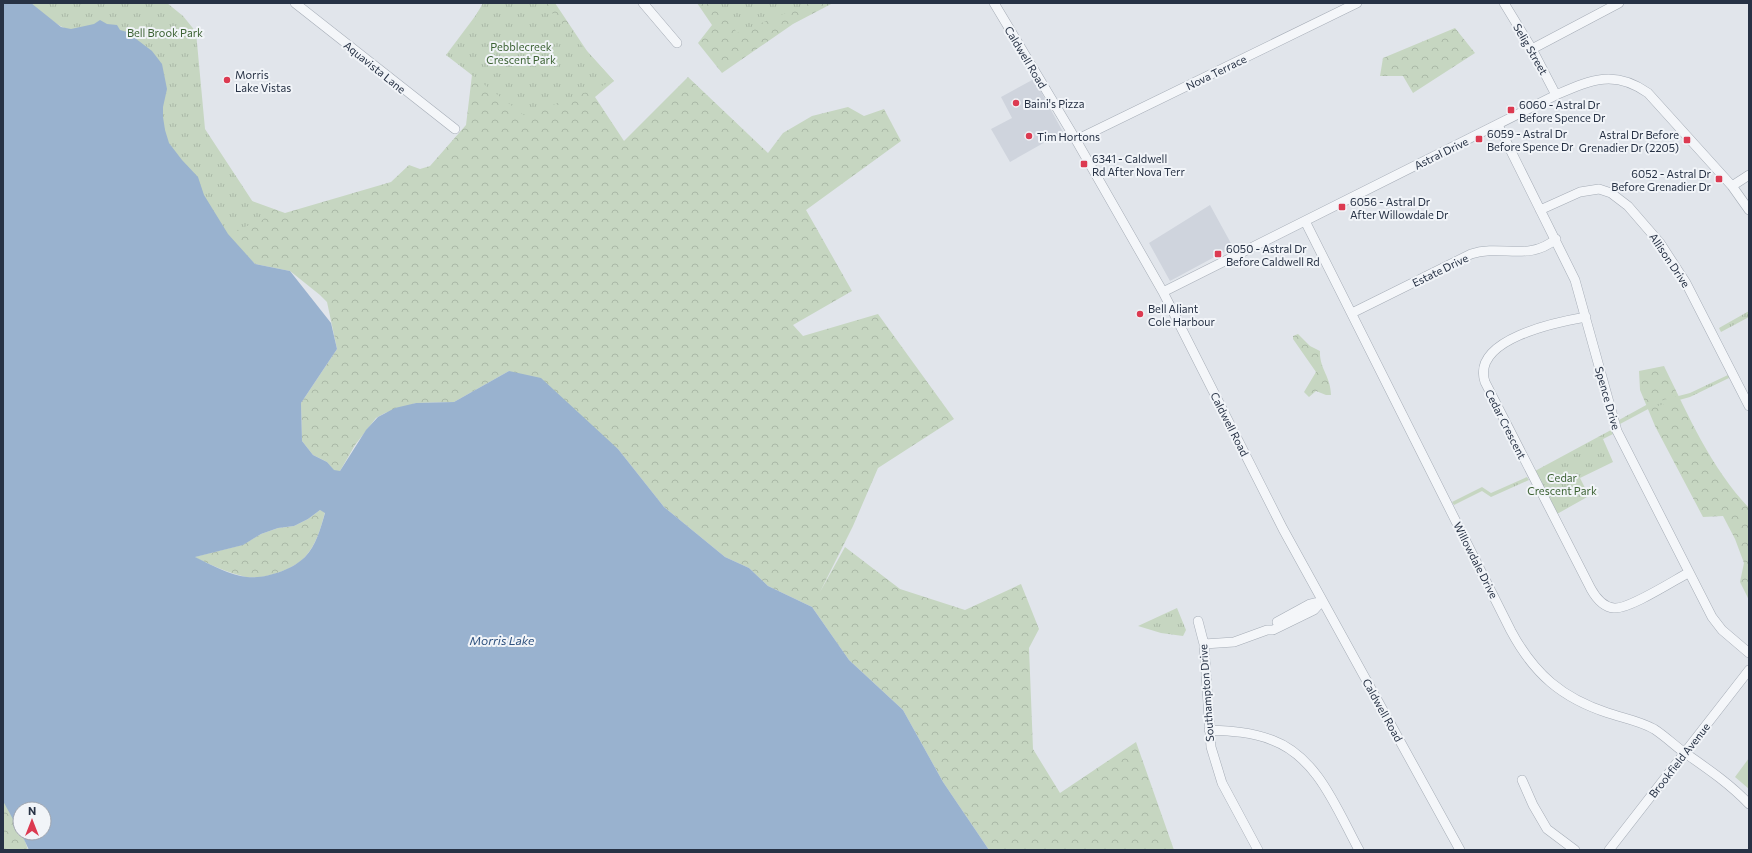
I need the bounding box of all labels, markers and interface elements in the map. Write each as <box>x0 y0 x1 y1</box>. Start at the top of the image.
street label: Selig Street <box>1511 21 1551 77</box>
street label: Caldwell Road <box>1002 24 1050 90</box>
park label: Bell Brook Park <box>127 26 203 39</box>
street label: Aquavista Lane <box>342 38 409 96</box>
park label: Pebblecreek Crescent Park <box>486 40 556 66</box>
street label: Nova Terrace <box>1184 52 1249 92</box>
place label: Morris Lake Vistas <box>235 68 291 94</box>
marker: Morris Lake Vistas <box>222 75 232 85</box>
place label: Baini's Pizza <box>1024 97 1085 110</box>
marker: Baini's Pizza <box>1011 98 1021 108</box>
place label: 6060 - Astral Dr Before Spence Dr <box>1519 98 1606 124</box>
marker: 6060 - Astral Dr Before Spence Dr <box>1506 105 1516 115</box>
place label: 6059 - Astral Dr Before Spence Dr <box>1487 127 1574 153</box>
place label: Astral Dr Before Grenadier Dr (2205) <box>1579 128 1679 154</box>
place label: Tim Hortons <box>1037 130 1100 143</box>
marker: Tim Hortons <box>1024 131 1034 141</box>
street label: Astral Drive <box>1412 134 1470 172</box>
marker: 6059 - Astral Dr Before Spence Dr <box>1474 134 1484 144</box>
marker: Astral Dr Before Grenadier Dr (2205) <box>1682 135 1692 145</box>
place label: 6341 - Caldwell Rd After Nova Terr <box>1092 152 1185 178</box>
marker: 6341 - Caldwell Rd After Nova Terr <box>1079 159 1089 169</box>
place label: 6052 - Astral Dr Before Grenadier Dr <box>1611 167 1712 193</box>
marker: 6052 - Astral Dr Before Grenadier Dr <box>1714 174 1724 184</box>
place label: 6056 - Astral Dr After Willowdale Dr <box>1350 195 1449 221</box>
marker: 6056 - Astral Dr After Willowdale Dr <box>1337 202 1347 212</box>
street label: Allison Drive <box>1647 230 1693 290</box>
place label: 6050 - Astral Dr Before Caldwell Rd <box>1226 242 1320 268</box>
marker: 6050 - Astral Dr Before Caldwell Rd <box>1213 249 1223 259</box>
street label: Estate Drive <box>1410 251 1470 289</box>
place label: Bell Aliant Cole Harbour <box>1148 302 1215 328</box>
marker: Bell Aliant Cole Harbour <box>1135 309 1145 319</box>
street label: Spence Drive <box>1593 365 1623 431</box>
street label: Cedar Crescent <box>1483 387 1529 461</box>
street label: Caldwell Road <box>1208 390 1252 458</box>
park label: Cedar Crescent Park <box>1527 471 1597 497</box>
street label: Willowdale Drive <box>1451 520 1501 601</box>
water label: Morris Lake <box>470 633 535 647</box>
street label: Southampton Drive <box>1196 644 1216 742</box>
street label: Caldwell Road <box>1360 676 1406 744</box>
street label: Brookfield Avenue <box>1646 720 1712 800</box>
north arrow <box>12 801 52 841</box>
text: N <box>28 804 36 817</box>

